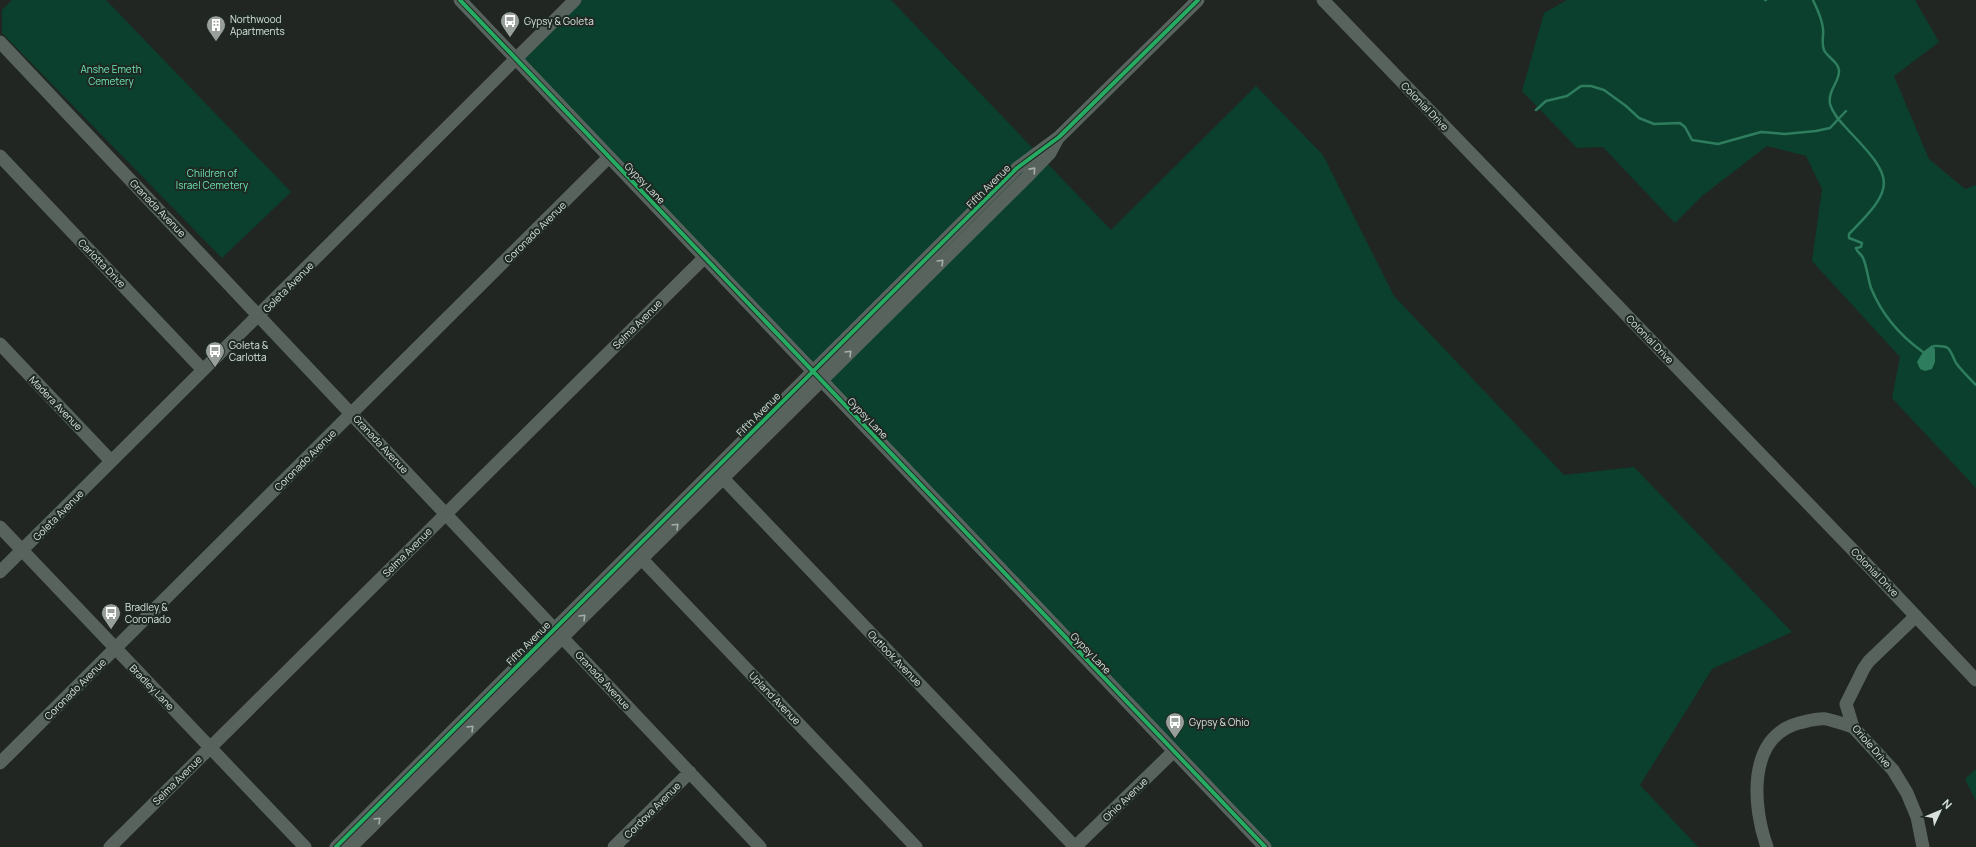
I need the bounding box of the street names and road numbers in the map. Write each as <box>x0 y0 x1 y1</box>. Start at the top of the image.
street label: Colonial Drive <box>1398 79 1452 134</box>
street label: Gypsy Lane <box>622 159 669 207</box>
street label: Fifth Avenue <box>963 161 1013 211</box>
street label: Granada Avenue <box>127 176 189 240</box>
street label: Coronado Avenue <box>501 198 569 266</box>
street label: Carlotta Drive <box>75 236 129 291</box>
street label: Goleta Avenue <box>259 258 317 316</box>
street label: Selma Avenue <box>609 296 665 352</box>
street label: Colonial Drive <box>1623 312 1677 367</box>
street label: Madera Avenue <box>26 373 86 433</box>
street label: Fifth Avenue <box>733 389 783 439</box>
street label: Gypsy Lane <box>845 394 892 442</box>
street label: Granada Avenue <box>350 412 412 476</box>
street label: Coronado Avenue <box>271 426 339 494</box>
street label: Goleta Avenue <box>29 486 87 544</box>
street label: Selma Avenue <box>379 524 435 580</box>
street label: Colonial Drive <box>1848 545 1902 600</box>
street label: Fifth Avenue <box>503 618 553 668</box>
street label: Outlook Avenue <box>865 627 925 689</box>
street label: Gypsy Lane <box>1068 629 1115 677</box>
street label: Granada Avenue <box>572 648 634 712</box>
street label: Coronado Avenue <box>41 655 109 723</box>
street label: Bradley Lane <box>127 661 178 713</box>
street label: Upland Avenue <box>746 668 804 728</box>
street label: Oriole Drive <box>1849 722 1895 771</box>
street label: Selma Avenue <box>149 752 205 808</box>
street label: Ohio Avenue <box>1099 774 1151 824</box>
street label: Cordova Avenue <box>621 779 683 841</box>

